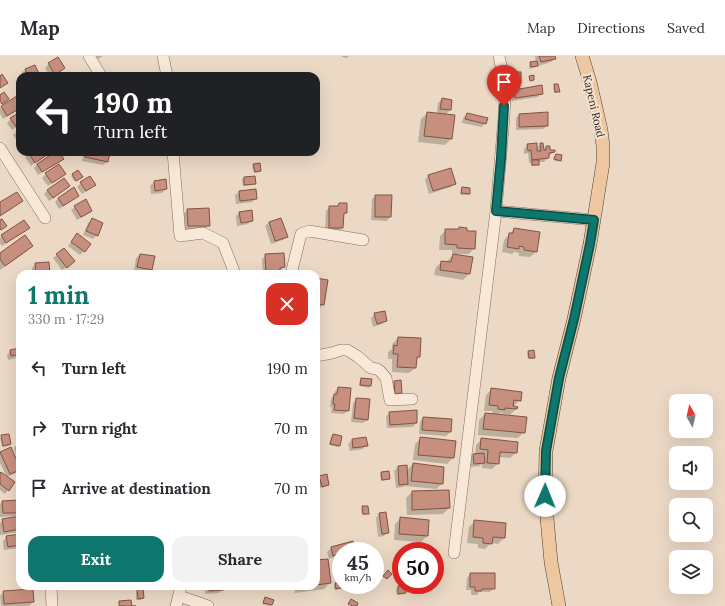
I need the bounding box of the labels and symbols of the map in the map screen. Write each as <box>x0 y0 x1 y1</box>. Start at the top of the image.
pin <box>487 65 521 106</box>
street label: Kapeni Road <box>580 73 608 139</box>
north arrow <box>669 394 713 438</box>
position arrow <box>524 475 566 517</box>
speed limit sign: 50 <box>392 542 444 594</box>

